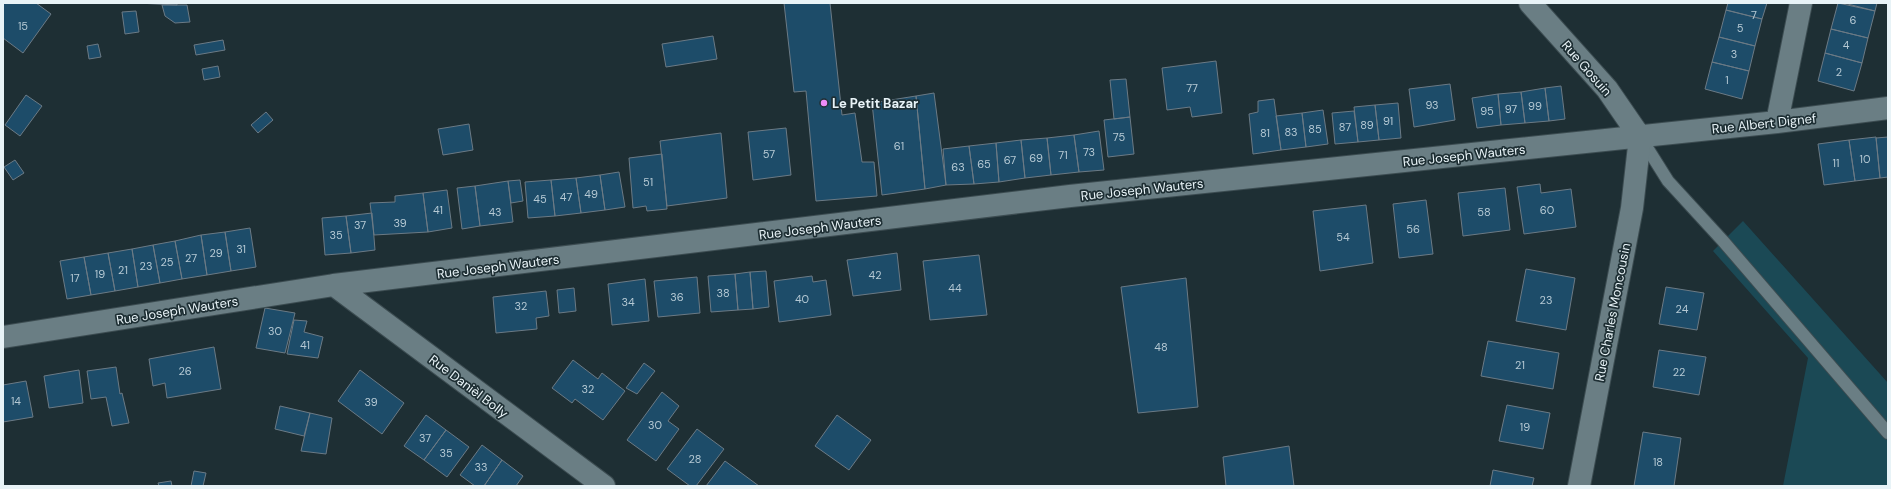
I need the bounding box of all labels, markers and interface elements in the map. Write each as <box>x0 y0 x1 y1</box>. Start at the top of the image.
house number: 7 <box>1751 8 1757 22</box>
house number: 6 <box>1850 13 1857 27</box>
house number: 15 <box>18 19 28 33</box>
house number: 5 <box>1737 21 1744 35</box>
street label: Rue Gosuin <box>1558 37 1615 100</box>
house number: 4 <box>1843 38 1850 52</box>
house number: 3 <box>1731 47 1737 61</box>
house number: 2 <box>1836 65 1842 79</box>
house number: 1 <box>1725 73 1729 87</box>
house number: 77 <box>1186 81 1198 95</box>
place label: Le Petit Bazar <box>832 95 919 112</box>
marker: Le Petit Bazar <box>819 98 829 108</box>
house number: 93 <box>1425 98 1439 112</box>
house number: 99 <box>1528 99 1542 113</box>
house number: 97 <box>1505 102 1517 116</box>
house number: 95 <box>1480 104 1494 118</box>
street label: Rue Albert Dignef <box>1711 109 1818 137</box>
house number: 91 <box>1383 114 1393 128</box>
house number: 89 <box>1360 118 1374 132</box>
house number: 87 <box>1339 120 1351 134</box>
house number: 85 <box>1308 122 1322 136</box>
house number: 83 <box>1284 125 1298 139</box>
house number: 81 <box>1260 126 1270 140</box>
house number: 75 <box>1113 130 1125 144</box>
house number: 61 <box>894 139 904 153</box>
street label: Rue Joseph Wauters <box>1402 141 1526 170</box>
house number: 73 <box>1083 145 1095 159</box>
house number: 57 <box>763 147 775 161</box>
house number: 71 <box>1058 148 1068 162</box>
house number: 69 <box>1029 151 1043 165</box>
house number: 10 <box>1860 152 1870 166</box>
house number: 67 <box>1004 153 1016 167</box>
house number: 11 <box>1833 156 1839 170</box>
house number: 65 <box>977 157 991 171</box>
house number: 63 <box>951 160 965 174</box>
house number: 51 <box>643 175 653 189</box>
street label: Rue Joseph Wauters <box>1080 175 1204 204</box>
house number: 49 <box>584 187 598 201</box>
house number: 47 <box>560 190 572 204</box>
house number: 45 <box>533 192 547 206</box>
house number: 41 <box>433 203 443 217</box>
house number: 60 <box>1540 203 1554 217</box>
house number: 43 <box>488 205 502 219</box>
house number: 58 <box>1477 205 1491 219</box>
street label: Rue Joseph Wauters <box>758 212 882 243</box>
house number: 39 <box>393 216 407 230</box>
house number: 37 <box>354 218 366 232</box>
house number: 56 <box>1406 222 1420 236</box>
house number: 35 <box>329 228 343 242</box>
house number: 54 <box>1336 230 1350 244</box>
street label: Rue Charles Moncousin <box>1591 241 1634 383</box>
house number: 31 <box>236 242 246 256</box>
house number: 29 <box>209 246 223 260</box>
house number: 27 <box>185 251 197 265</box>
street label: Rue Joseph Wauters <box>436 251 560 282</box>
house number: 25 <box>160 255 174 269</box>
house number: 23 <box>140 259 152 273</box>
house number: 21 <box>118 263 128 277</box>
house number: 19 <box>95 267 105 281</box>
house number: 42 <box>868 268 882 282</box>
house number: 17 <box>70 271 80 285</box>
house number: 44 <box>948 281 962 295</box>
house number: 38 <box>716 286 730 300</box>
house number: 36 <box>670 290 684 304</box>
street label: Rue Joseph Wauters <box>115 292 239 329</box>
house number: 40 <box>795 292 809 306</box>
house number: 23 <box>1540 293 1552 307</box>
house number: 34 <box>621 295 635 309</box>
house number: 32 <box>515 299 527 313</box>
house number: 24 <box>1676 302 1689 316</box>
house number: 30 <box>268 324 282 338</box>
house number: 41 <box>300 338 310 352</box>
house number: 48 <box>1154 340 1168 354</box>
street label: Rue Danièl Bolly <box>426 351 512 422</box>
house number: 21 <box>1515 358 1525 372</box>
house number: 26 <box>178 364 192 378</box>
house number: 22 <box>1673 365 1685 379</box>
house number: 32 <box>582 382 594 396</box>
house number: 14 <box>11 394 21 408</box>
house number: 39 <box>364 395 378 409</box>
house number: 30 <box>648 418 662 432</box>
house number: 19 <box>1520 420 1530 434</box>
house number: 37 <box>419 431 431 445</box>
house number: 35 <box>439 446 453 460</box>
house number: 28 <box>689 452 701 466</box>
house number: 18 <box>1653 455 1663 469</box>
house number: 33 <box>474 460 488 474</box>

